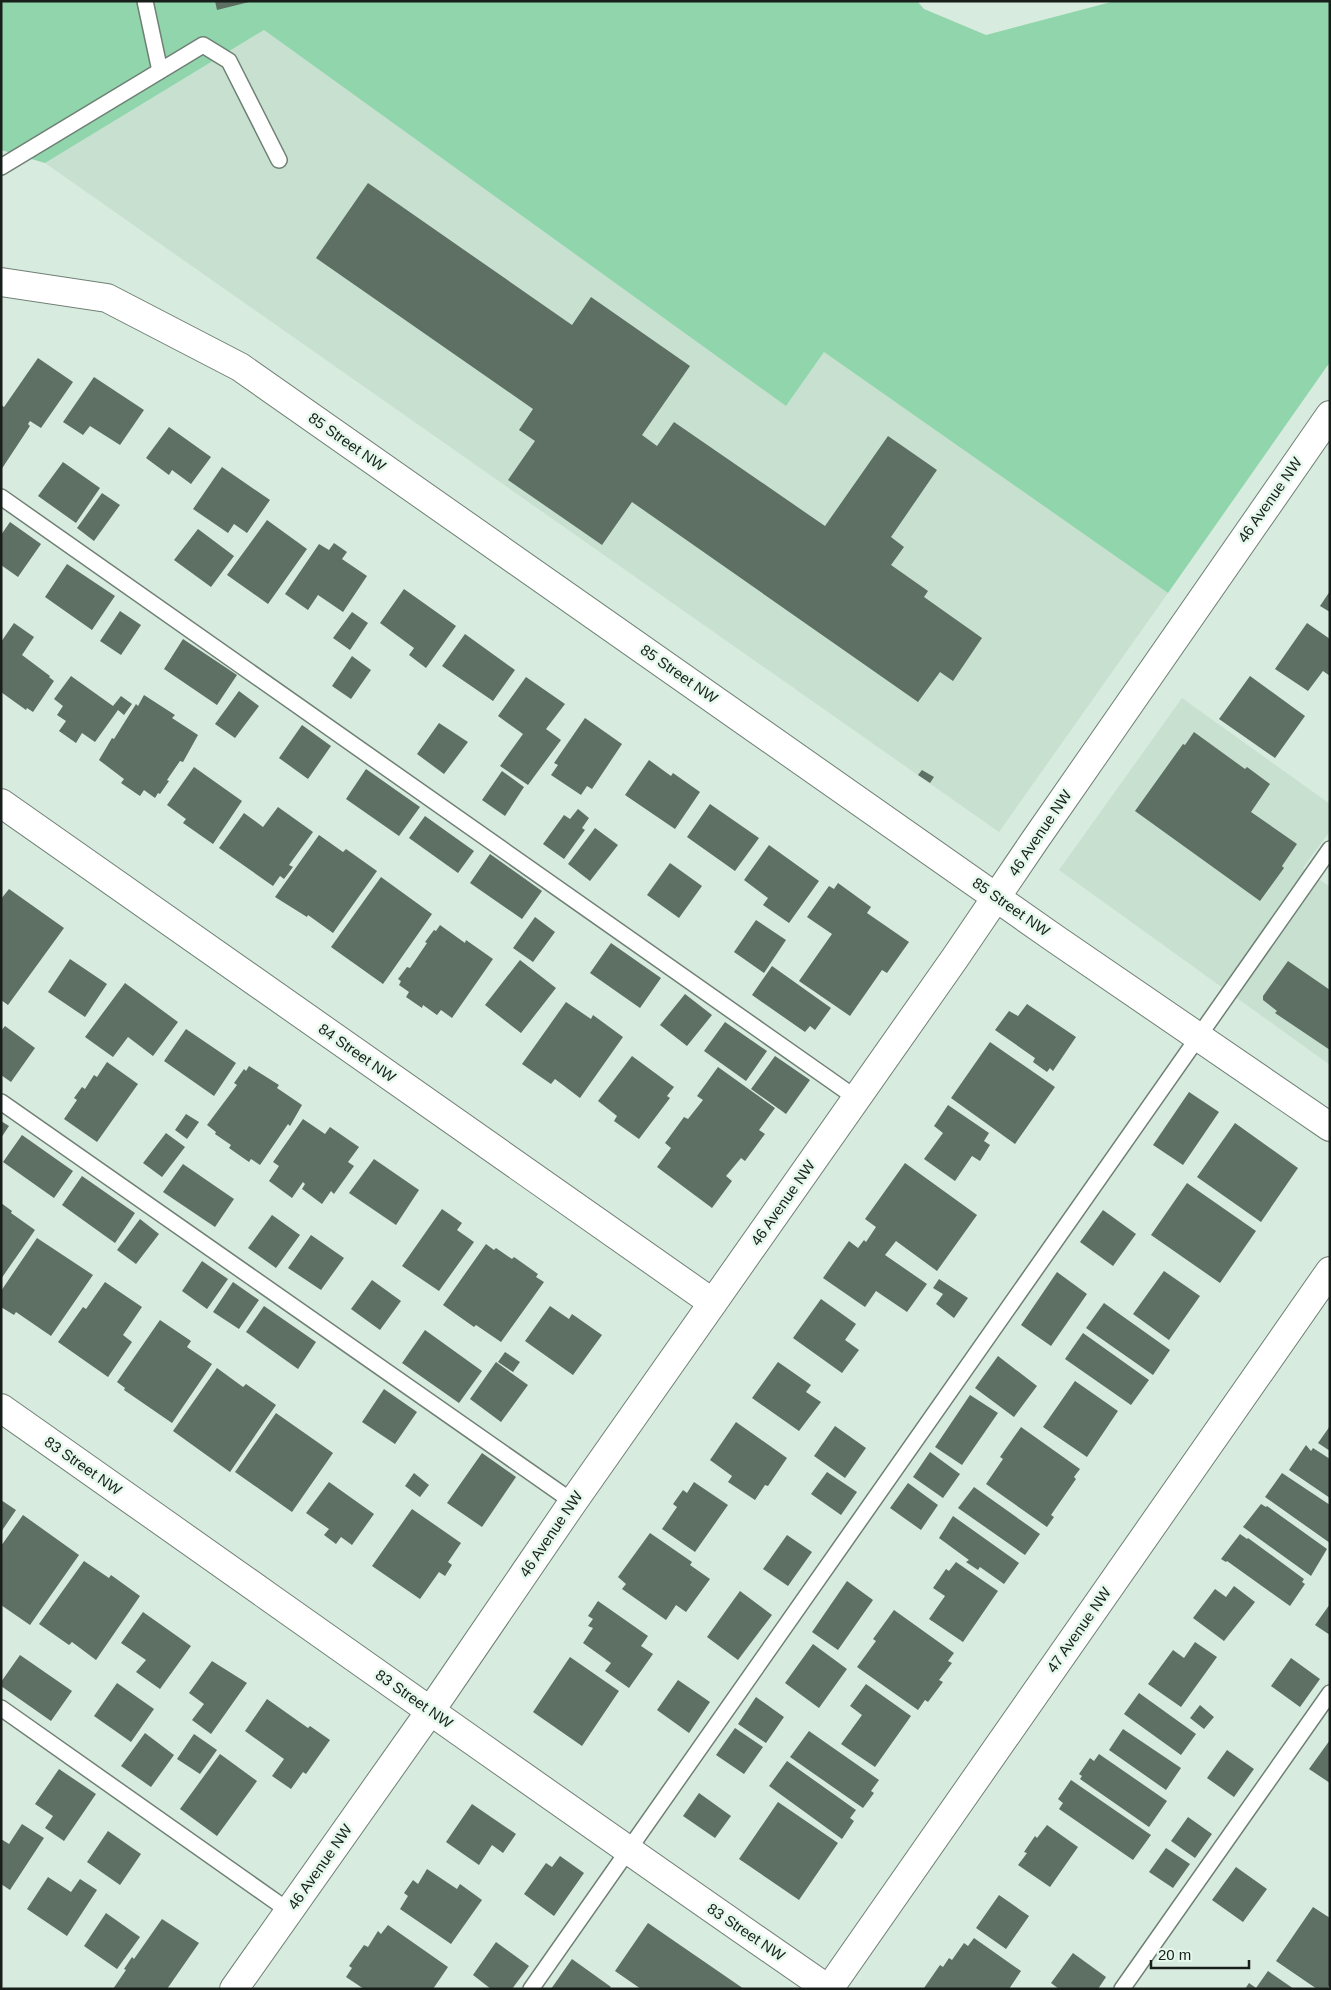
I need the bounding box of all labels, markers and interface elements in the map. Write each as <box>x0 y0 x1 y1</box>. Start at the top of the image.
street label: 85 Street NW <box>306 409 390 475</box>
street label: 46 Avenue NW <box>1234 453 1306 545</box>
street label: 85 Street NW <box>638 641 722 707</box>
street label: 46 Avenue NW <box>1005 786 1075 879</box>
street label: 85 Street NW <box>970 874 1054 940</box>
street label: 84 Street NW <box>316 1020 400 1086</box>
street label: 46 Avenue NW <box>747 1156 819 1248</box>
street label: 83 Street NW <box>42 1433 126 1499</box>
street label: 46 Avenue NW <box>516 1487 586 1580</box>
street label: 47 Avenue NW <box>1043 1583 1115 1675</box>
street label: 83 Street NW <box>373 1666 457 1732</box>
street label: 46 Avenue NW <box>284 1820 356 1912</box>
street label: 83 Street NW <box>704 1899 789 1964</box>
scale bar <box>1151 1938 1248 1970</box>
text: 20 m <box>1158 1946 1191 1963</box>

